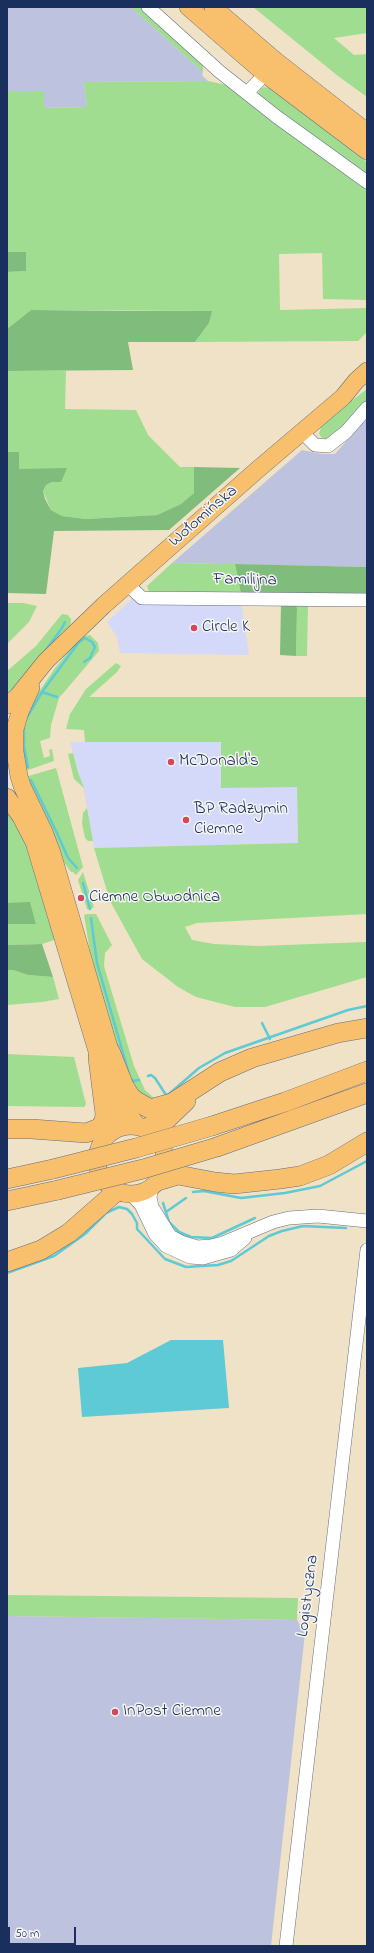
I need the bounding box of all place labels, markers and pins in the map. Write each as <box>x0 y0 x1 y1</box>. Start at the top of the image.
place label: Circle K <box>202 618 250 638</box>
marker: Circle K <box>189 623 199 633</box>
place label: McDonald's <box>179 752 259 772</box>
marker: McDonald's <box>166 757 176 767</box>
place label: BP Radzymin Ciemne <box>194 800 288 840</box>
marker: BP Radzymin Ciemne <box>181 815 191 825</box>
place label: Ciemne Obwodnica <box>89 888 220 908</box>
marker: Ciemne Obwodnica <box>76 893 86 903</box>
place label: InPost Ciemne <box>123 1702 221 1722</box>
marker: InPost Ciemne <box>110 1707 120 1717</box>

